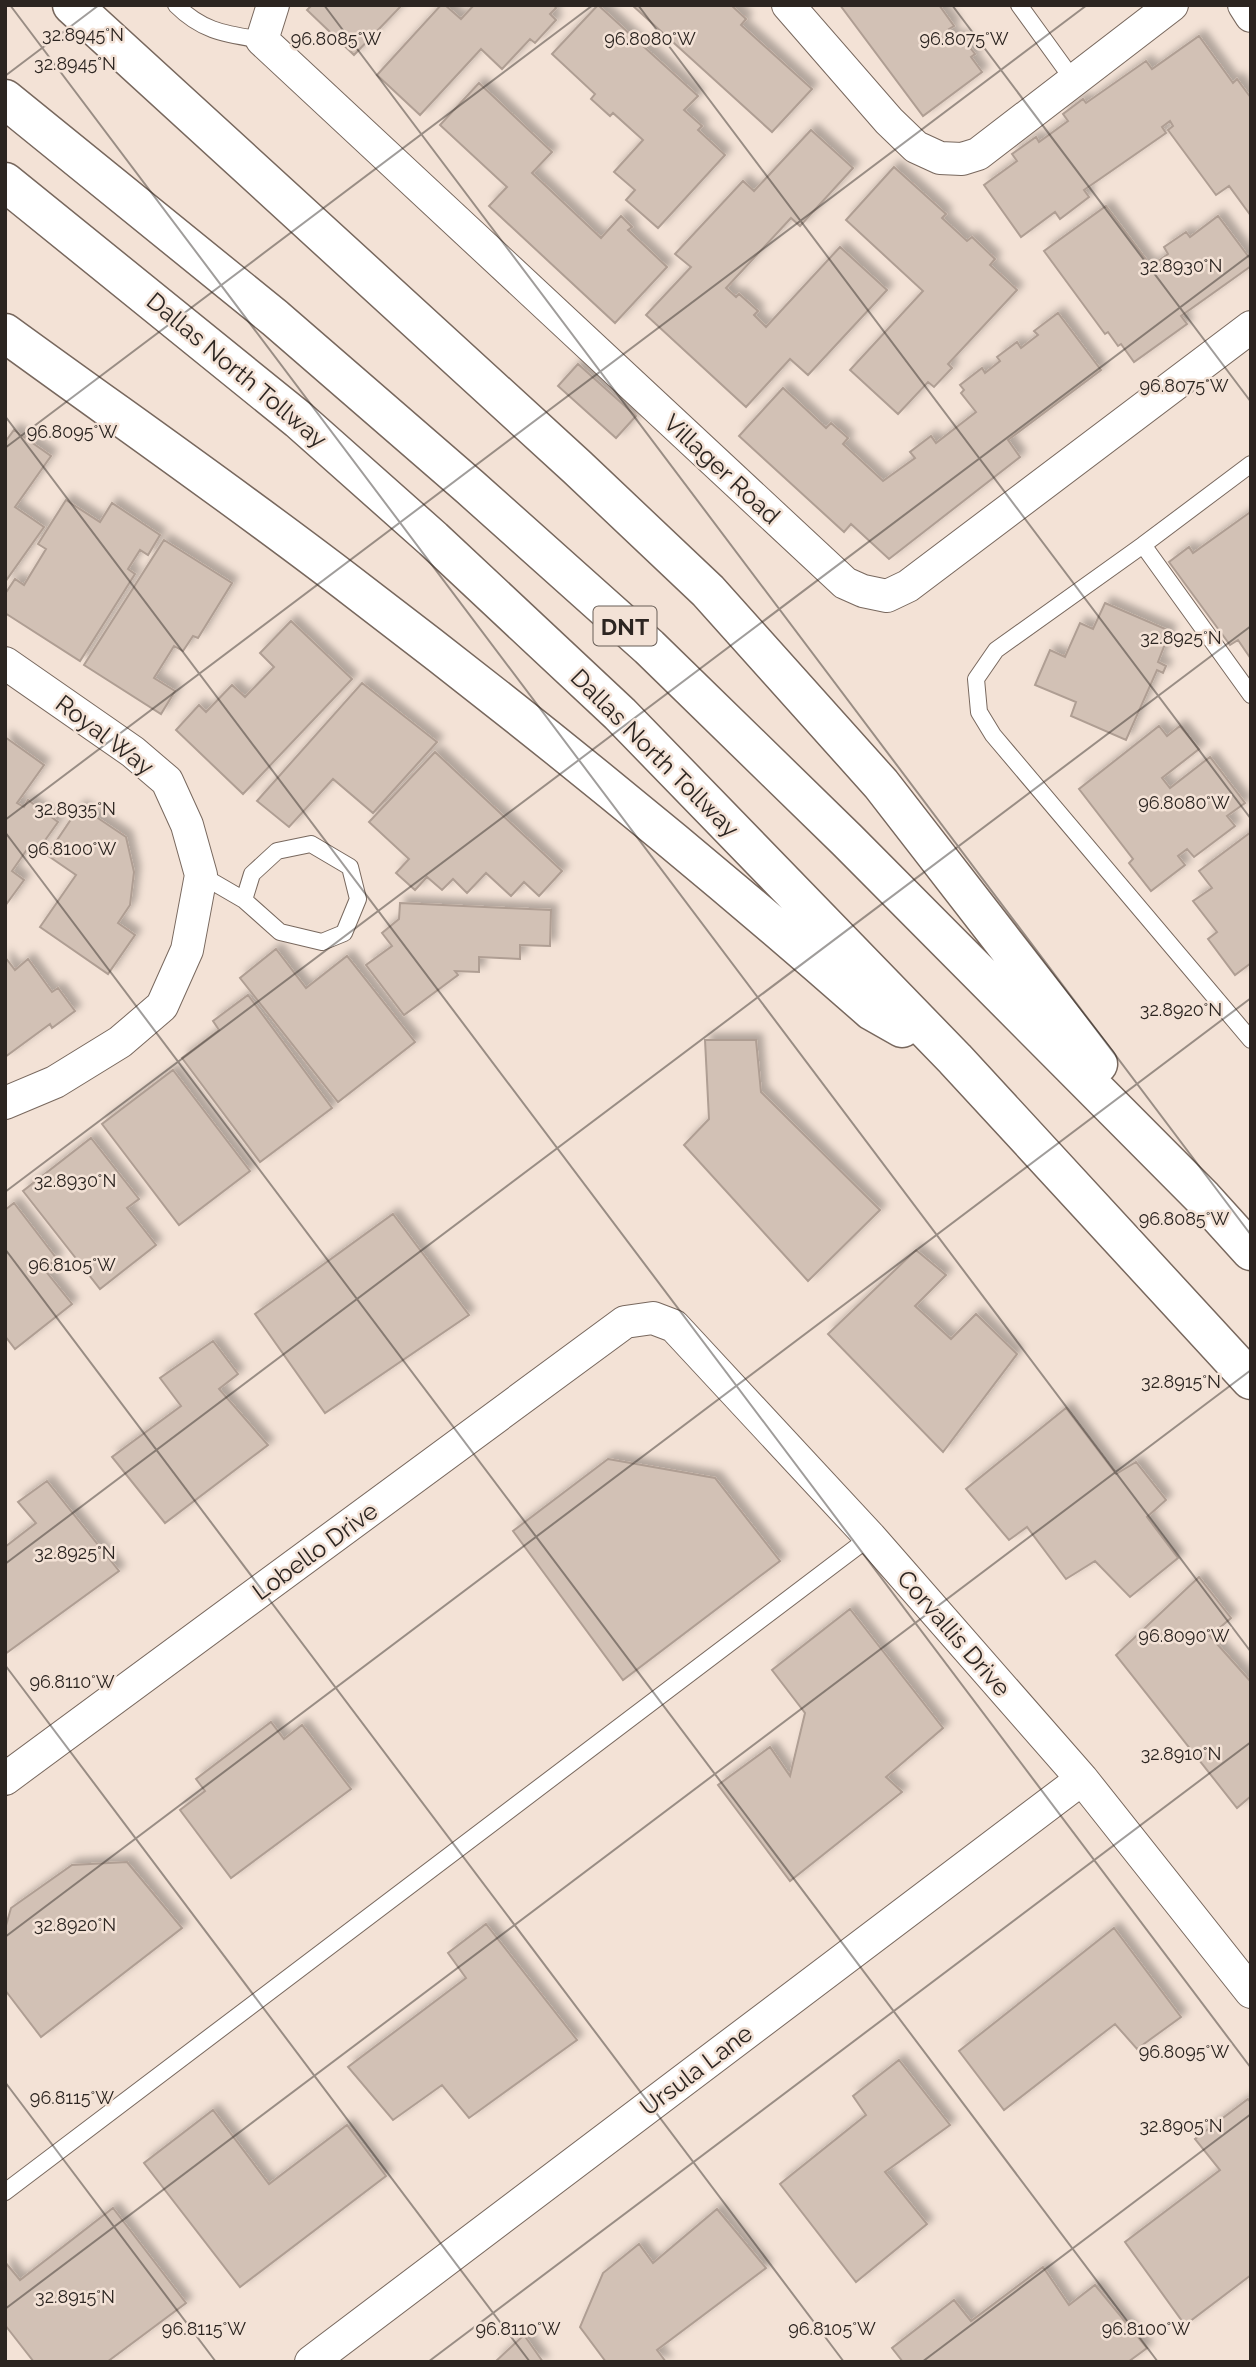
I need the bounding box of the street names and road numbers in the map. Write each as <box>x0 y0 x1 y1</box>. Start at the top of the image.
street label: Dallas North Tollway <box>141 286 333 454</box>
street label: Villager Road <box>658 408 786 530</box>
road number: DNT <box>594 606 656 646</box>
street label: Dallas North Tollway <box>565 663 745 843</box>
street label: Royal Way <box>50 689 160 781</box>
street label: Lobello Drive <box>247 1496 383 1606</box>
street label: Corvallis Drive <box>891 1564 1017 1702</box>
street label: Ursula Lane <box>634 2018 758 2122</box>

